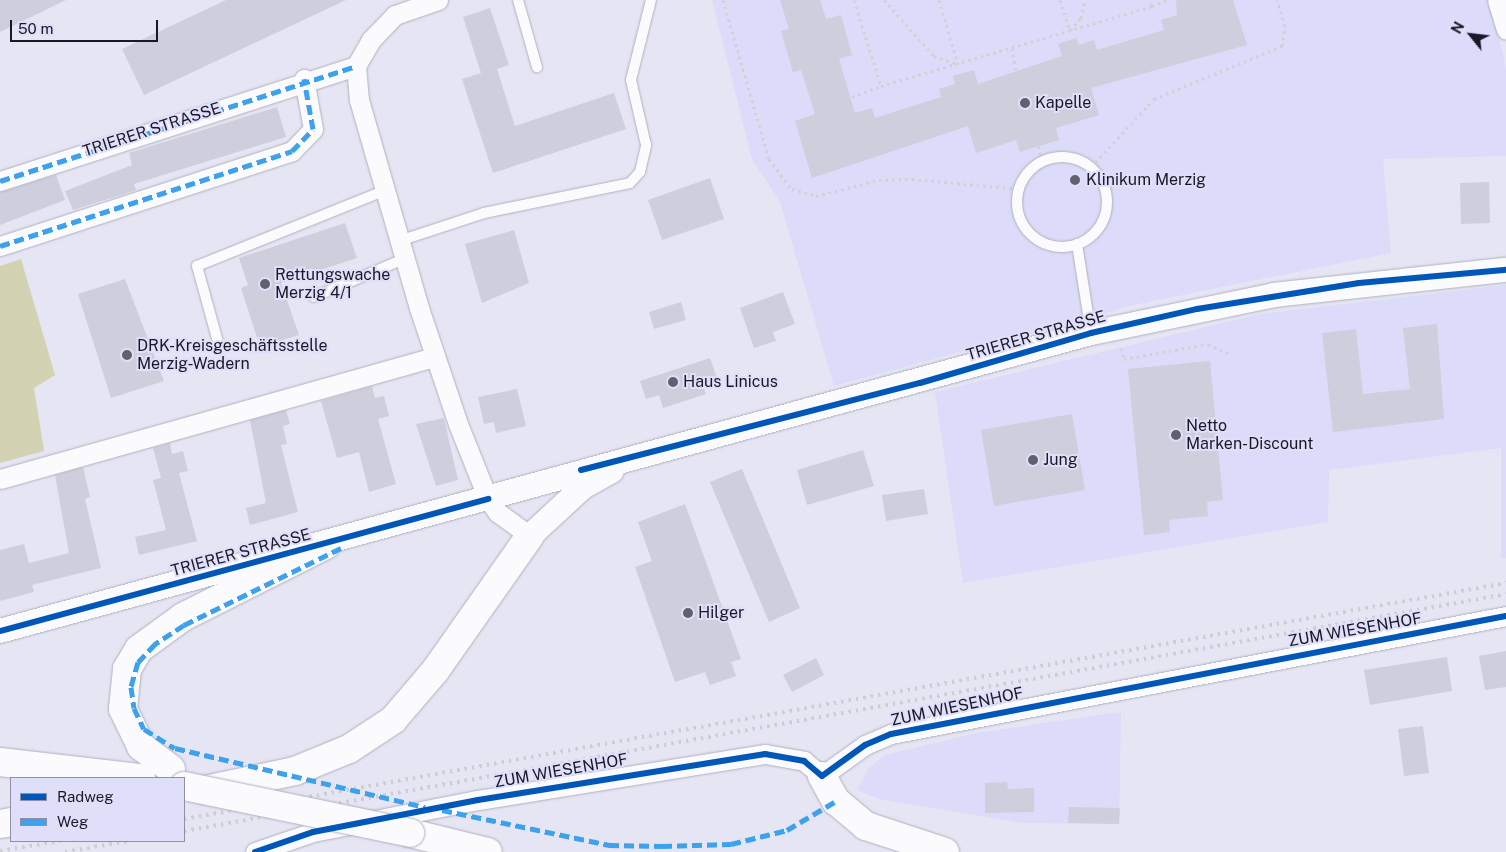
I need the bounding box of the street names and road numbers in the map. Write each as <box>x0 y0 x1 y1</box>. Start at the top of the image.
street label: TRIERER STRASSE <box>81 99 223 161</box>
street label: TRIERER STRASSE <box>964 307 1108 365</box>
street label: TRIERER STRASSE <box>169 525 313 581</box>
street label: ZUM WIESENHOF <box>1287 609 1423 651</box>
street label: ZUM WIESENHOF <box>889 684 1025 730</box>
street label: ZUM WIESENHOF <box>493 750 629 792</box>

